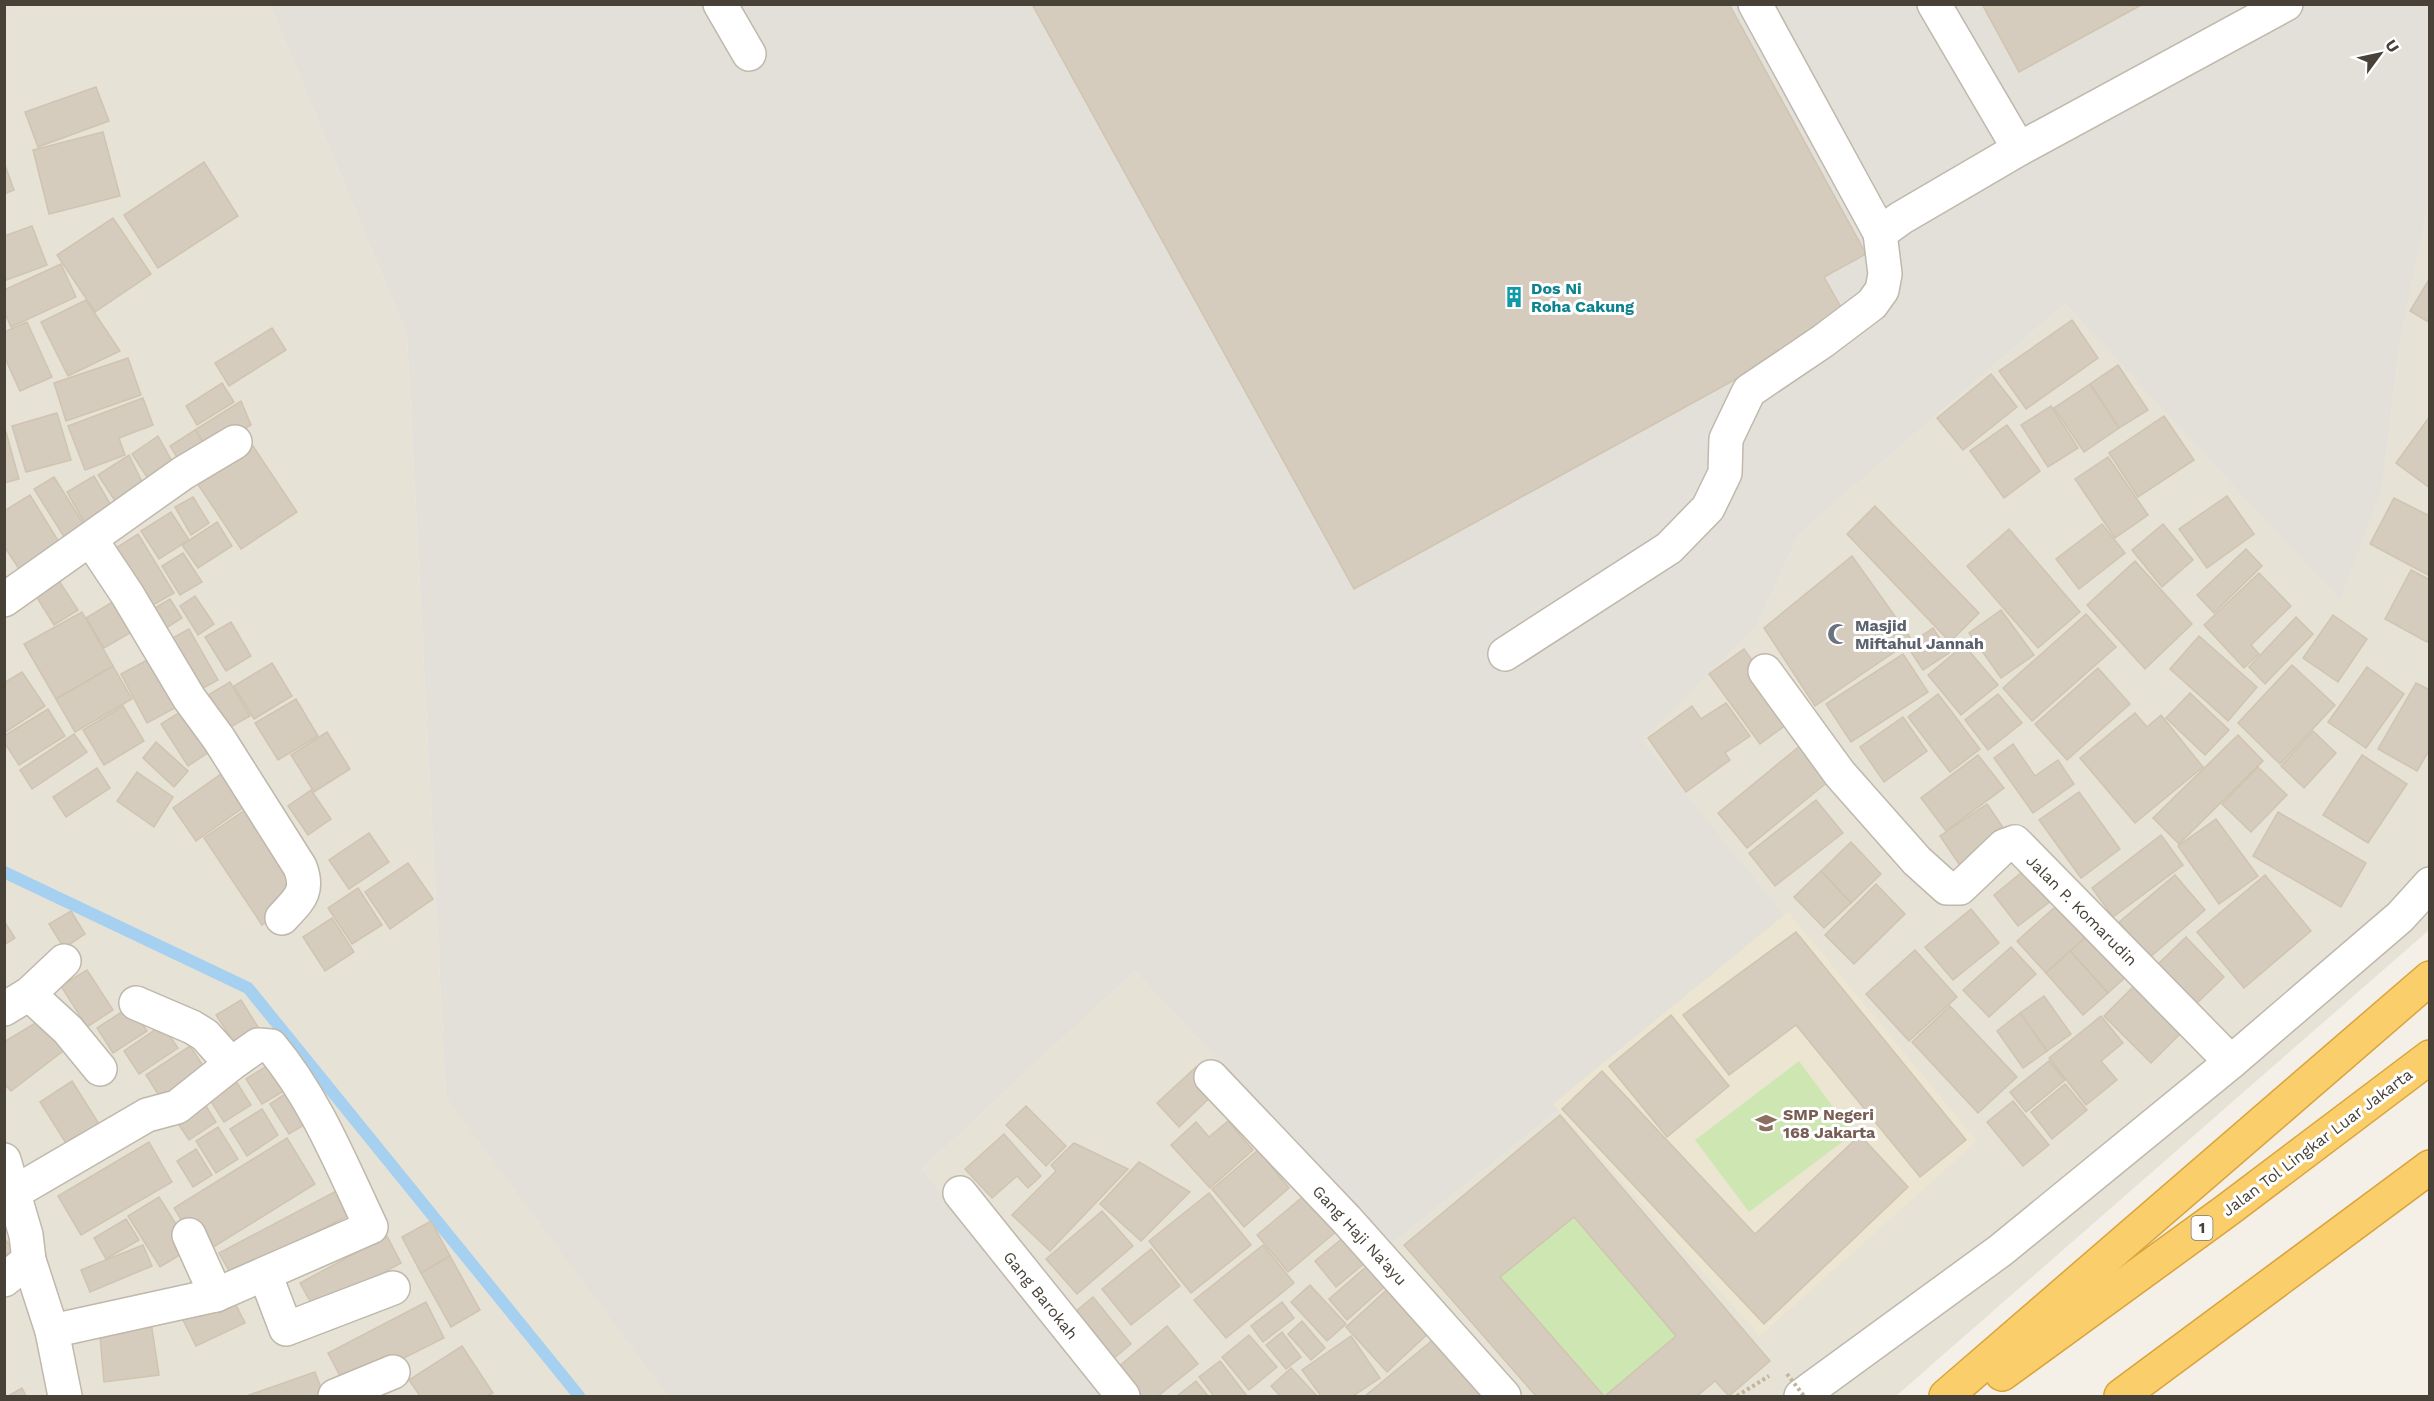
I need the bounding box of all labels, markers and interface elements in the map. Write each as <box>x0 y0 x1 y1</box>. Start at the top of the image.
north arrow <box>2350 24 2410 84</box>
text: U <box>2381 36 2403 56</box>
place label: Dos Ni Roha Cakung <box>1531 279 1634 316</box>
building icon: Dos Ni Roha Cakung <box>1502 285 1526 309</box>
place label: Masjid Miftahul Jannah <box>1855 616 1984 653</box>
mosque icon: Masjid Miftahul Jannah <box>1826 622 1850 646</box>
street label: Jalan P. Komarudin <box>2022 851 2141 970</box>
street label: Jalan Tol Lingkar Luar Jakarta <box>2219 1065 2416 1220</box>
place label: SMP Negeri 168 Jakarta <box>1783 1105 1876 1142</box>
school or university icon: SMP Negeri 168 Jakarta <box>1754 1111 1778 1135</box>
street label: Gang Haji Na'ayu <box>1309 1182 1411 1289</box>
road number: 1 <box>2192 1216 2212 1240</box>
street label: Gang Barokah <box>999 1247 1082 1343</box>

